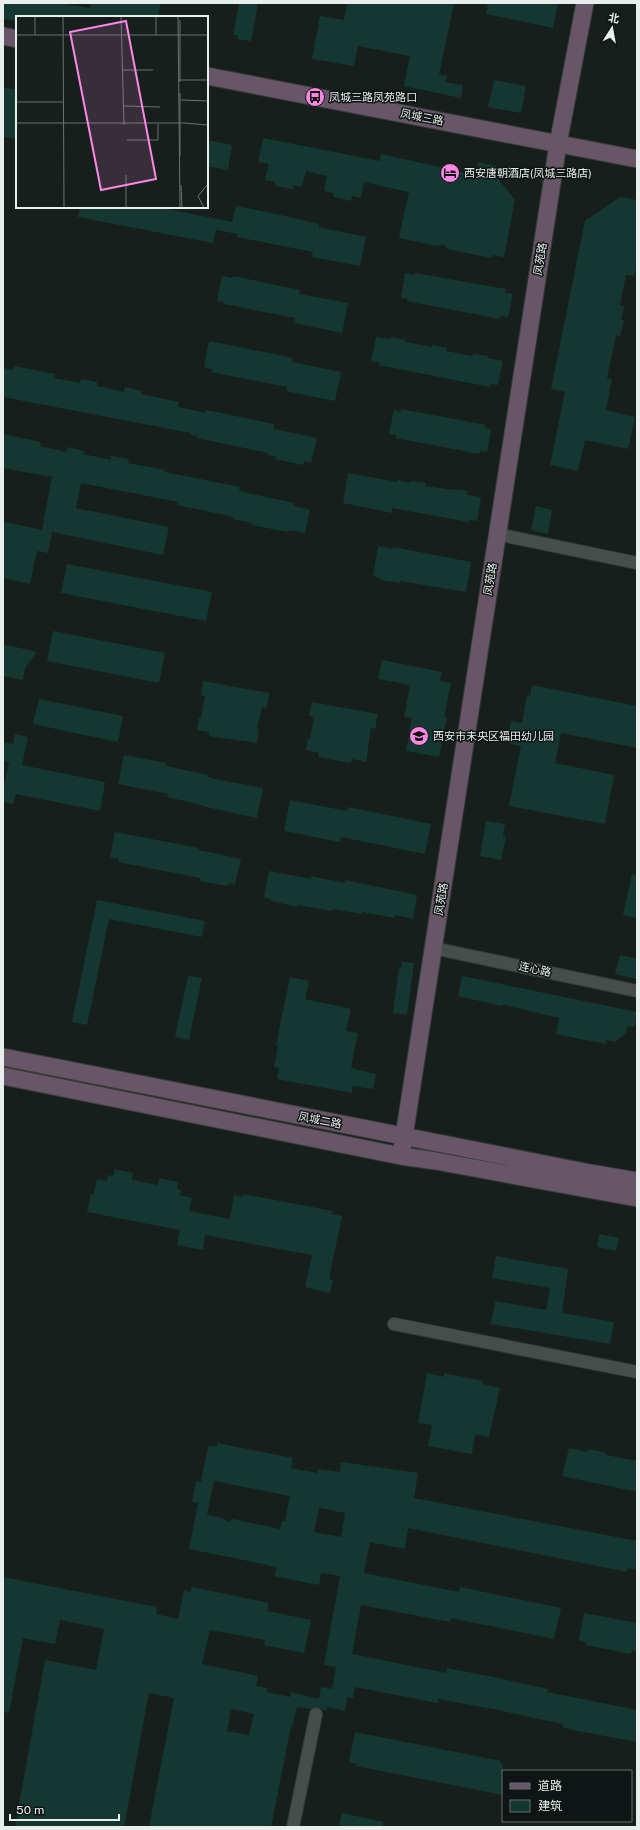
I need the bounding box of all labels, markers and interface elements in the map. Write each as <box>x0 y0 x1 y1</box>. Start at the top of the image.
north arrow <box>592 8 632 48</box>
text: 北 <box>607 11 620 25</box>
inset map <box>16 16 208 208</box>
bus stop icon: 凤城三路凤苑路口 <box>304 86 326 108</box>
place label: 凤城三路凤苑路口 <box>329 91 417 103</box>
street label: 凤城三路 <box>399 107 445 127</box>
hotel icon: 西安唐朝酒店(凤城三路店) <box>439 162 461 184</box>
place label: 西安唐朝酒店(凤城三路店) <box>464 167 592 179</box>
street label: 凤苑路 <box>531 242 549 276</box>
street label: 凤苑路 <box>481 562 499 596</box>
school or university icon: 西安市未央区福田幼儿园 <box>408 725 430 747</box>
place label: 西安市未央区福田幼儿园 <box>433 730 554 742</box>
street label: 凤苑路 <box>432 882 450 916</box>
street label: 连心路 <box>518 960 552 978</box>
street label: 凤城二路 <box>297 1110 343 1130</box>
legend <box>502 1770 632 1822</box>
text: 道路 <box>538 1779 562 1793</box>
scale bar <box>10 1796 119 1822</box>
text: 建筑 <box>538 1799 562 1813</box>
text: 50 m <box>16 1803 44 1817</box>

